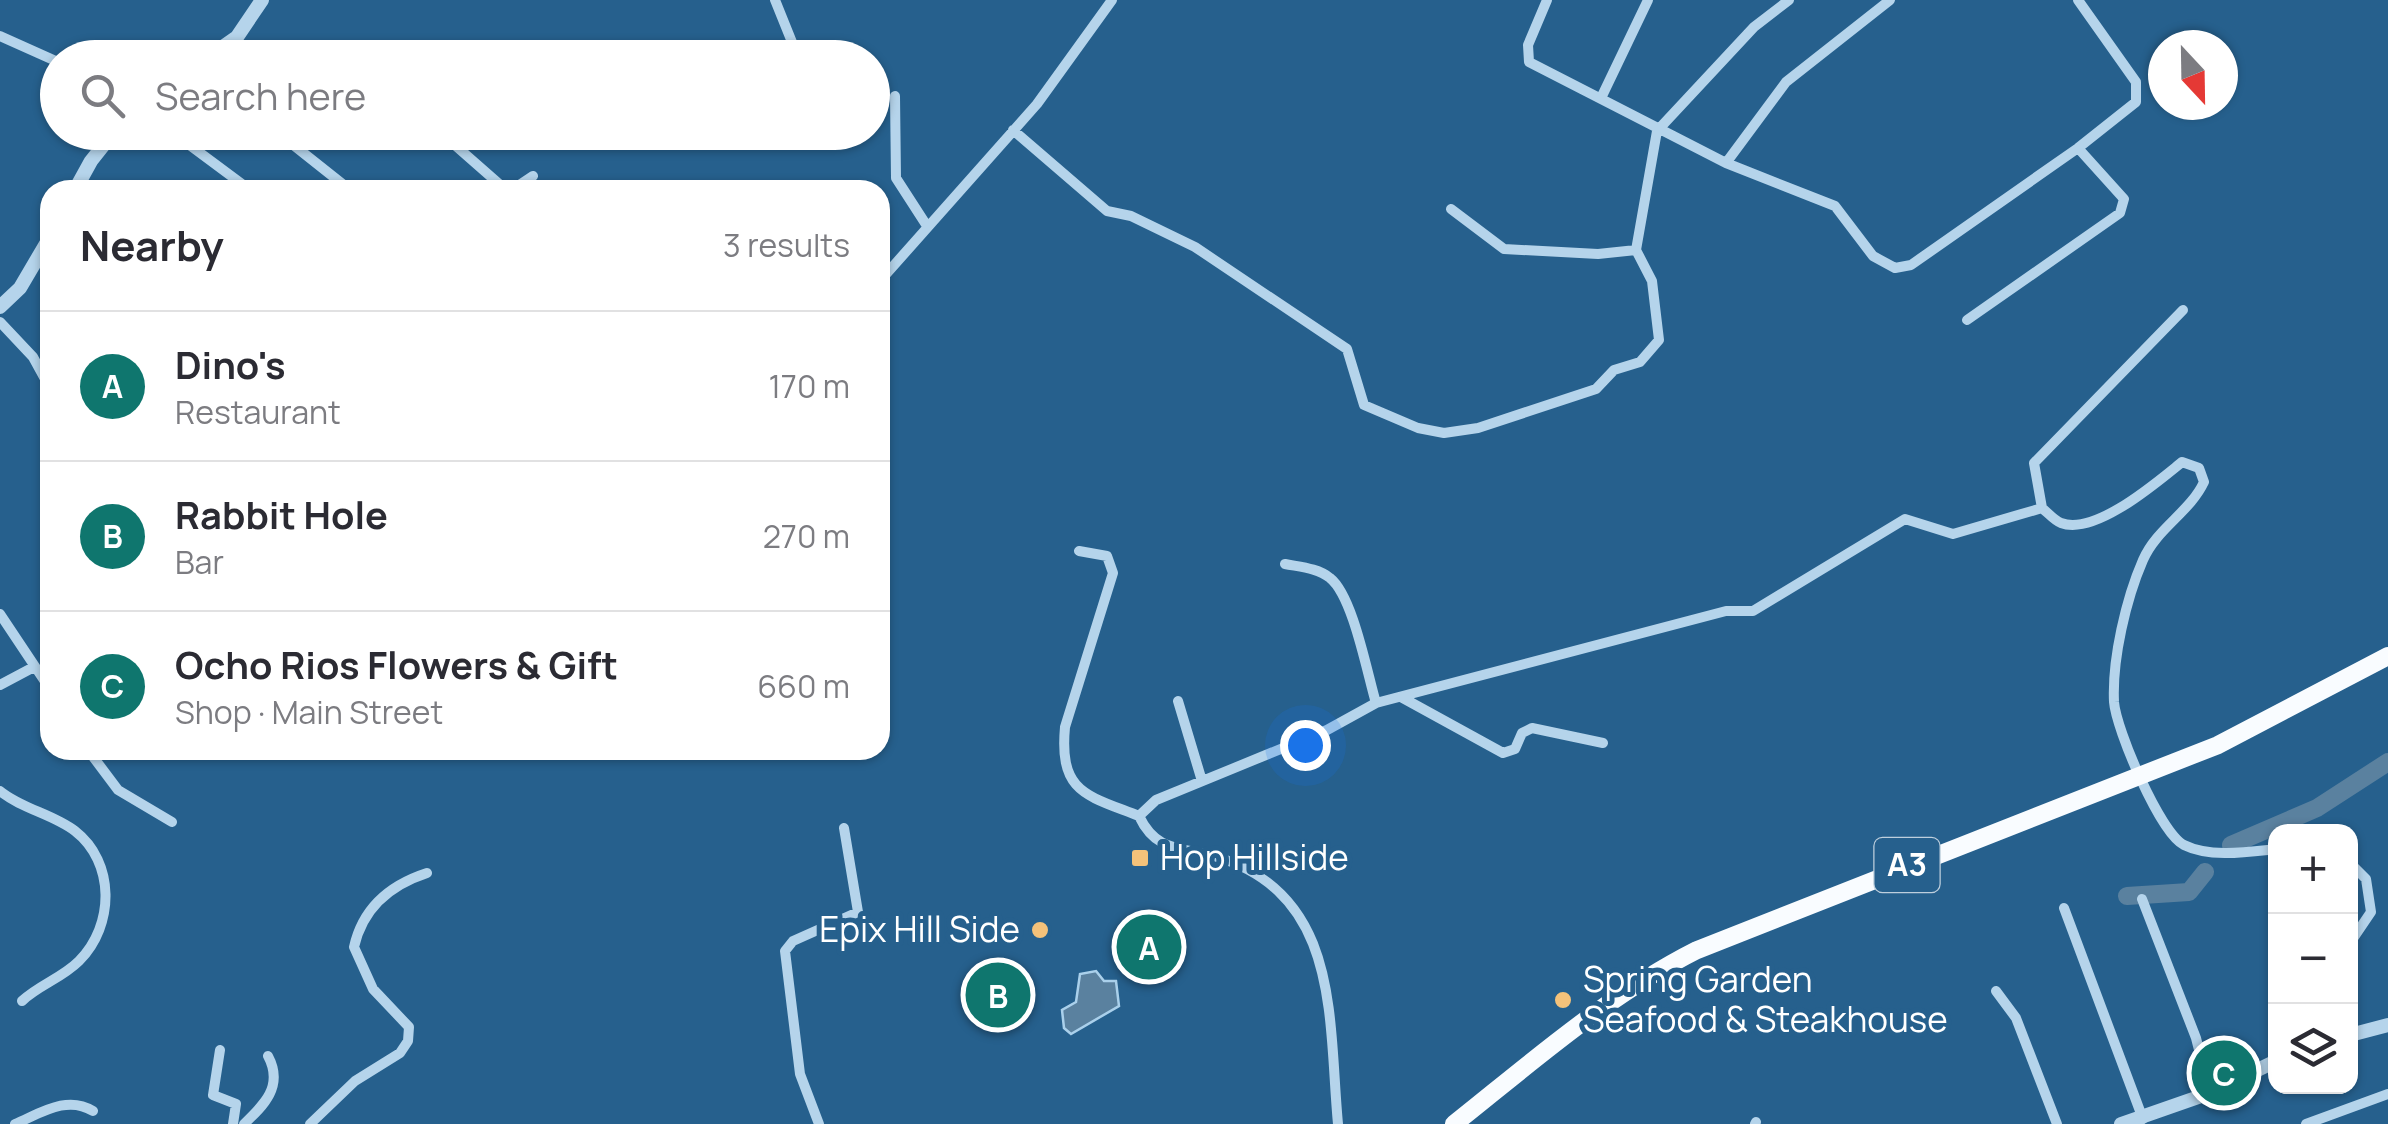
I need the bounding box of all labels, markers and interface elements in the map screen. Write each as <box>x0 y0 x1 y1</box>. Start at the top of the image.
north arrow <box>2148 30 2238 120</box>
search box <box>40 40 890 150</box>
icon: search <box>75 68 130 123</box>
text: Search here <box>155 69 366 121</box>
text: Nearby <box>80 216 224 274</box>
text: 3 results <box>723 223 850 267</box>
text: Dino's <box>175 338 286 390</box>
text: A <box>102 364 123 408</box>
text: 170 m <box>768 364 850 408</box>
text: Restaurant <box>175 390 341 434</box>
text: Rabbit Hole <box>175 488 388 540</box>
text: B <box>102 514 123 558</box>
text: 270 m <box>763 514 850 558</box>
text: Bar <box>175 540 224 584</box>
text: Ocho Rios Flowers & Gift <box>175 638 618 690</box>
text: C <box>101 664 124 708</box>
text: 660 m <box>757 664 850 708</box>
text: Shop · Main Street <box>175 690 443 734</box>
your location <box>1280 720 1331 771</box>
map controls <box>2268 824 2358 1094</box>
button: + <box>2268 824 2358 914</box>
place label: Hop Hillside <box>1160 833 1349 881</box>
road number: A3 <box>1874 838 1940 892</box>
marker: Hop Hillside <box>1129 847 1151 869</box>
place label: Epix Hill Side <box>819 905 1020 953</box>
pin: A <box>1116 910 1182 984</box>
button: − <box>2268 914 2358 1004</box>
marker: Epix Hill Side <box>1029 919 1051 941</box>
place label: Spring Garden Seafood & Steakhouse <box>1583 955 1948 1043</box>
pin: B <box>966 958 1030 1032</box>
marker: Spring Garden Seafood & Steakhouse <box>1552 989 1574 1011</box>
button: layers <box>2268 1004 2358 1094</box>
pin: C <box>2192 1036 2256 1110</box>

